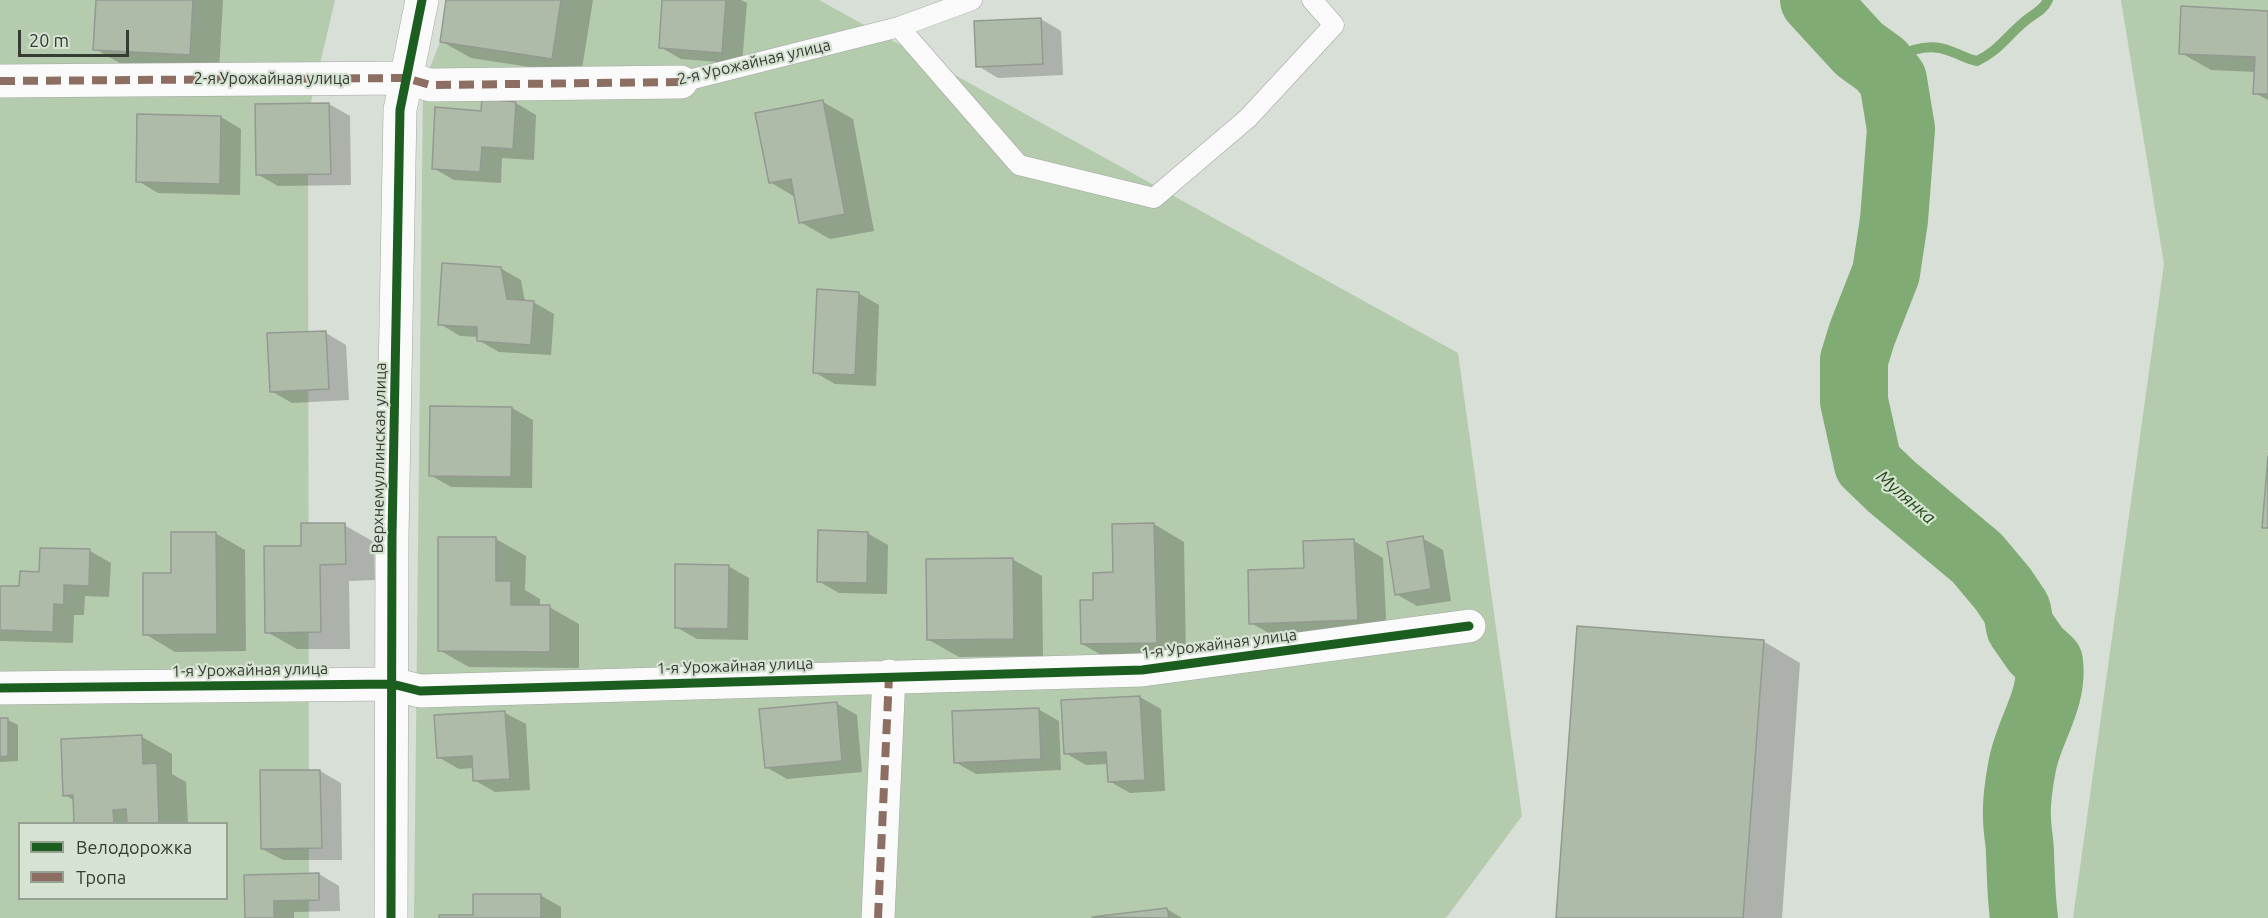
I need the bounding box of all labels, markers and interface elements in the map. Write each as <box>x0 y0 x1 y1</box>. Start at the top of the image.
scale bar <box>21 18 132 56</box>
text: 20 m <box>29 30 69 50</box>
street label: 2-я Урожайная улица <box>676 35 832 89</box>
street label: 2-я Урожайная улица <box>194 69 350 89</box>
street label: Верхнемуллинская улица <box>368 362 390 554</box>
water label: Мулянка <box>1872 466 1940 528</box>
street label: 1-я Урожайная улица <box>1140 625 1298 663</box>
street label: 1-я Урожайная улица <box>656 654 814 678</box>
street label: 1-я Урожайная улица <box>172 659 328 681</box>
legend <box>18 822 228 900</box>
text: Велодорожка <box>76 837 192 857</box>
text: Тропа <box>76 867 126 887</box>

